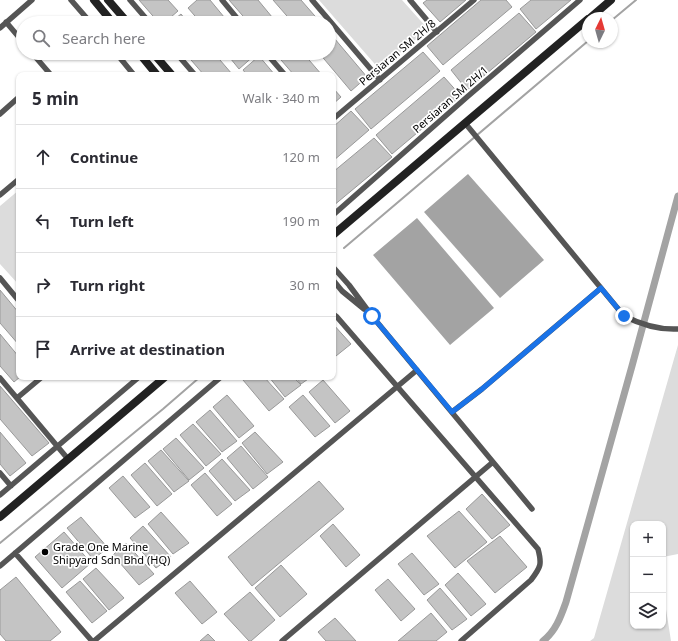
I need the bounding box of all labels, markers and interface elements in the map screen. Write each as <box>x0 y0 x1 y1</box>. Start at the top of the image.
north arrow <box>582 12 618 48</box>
search box <box>16 16 336 60</box>
street label: Persiaran SM 2H/8 <box>356 16 438 88</box>
icon: search <box>30 27 52 49</box>
text: Search here <box>62 28 145 48</box>
street label: Persiaran SM 2H/1 <box>409 62 491 136</box>
text: 5 min <box>32 87 79 110</box>
text: Walk · 340 m <box>242 89 320 107</box>
icon: ahead <box>32 146 54 168</box>
text: Continue <box>70 147 138 167</box>
text: 120 m <box>282 148 320 166</box>
icon: left <box>32 210 54 232</box>
text: Turn left <box>70 211 134 231</box>
text: 190 m <box>282 212 320 230</box>
icon: right <box>32 274 54 296</box>
text: Turn right <box>70 275 145 295</box>
text: 30 m <box>290 276 320 294</box>
route start <box>363 307 381 325</box>
route end <box>615 307 633 325</box>
icon: arrive <box>32 338 54 360</box>
text: Arrive at destination <box>70 339 225 359</box>
map controls <box>630 521 666 629</box>
button: + <box>630 521 666 557</box>
place label: Grade One Marine Shipyard Sdn Bhd (HQ) <box>53 539 170 567</box>
marker: Grade One Marine Shipyard Sdn Bhd (HQ) <box>40 547 50 557</box>
button: − <box>630 557 666 593</box>
button: layers <box>630 593 666 629</box>

